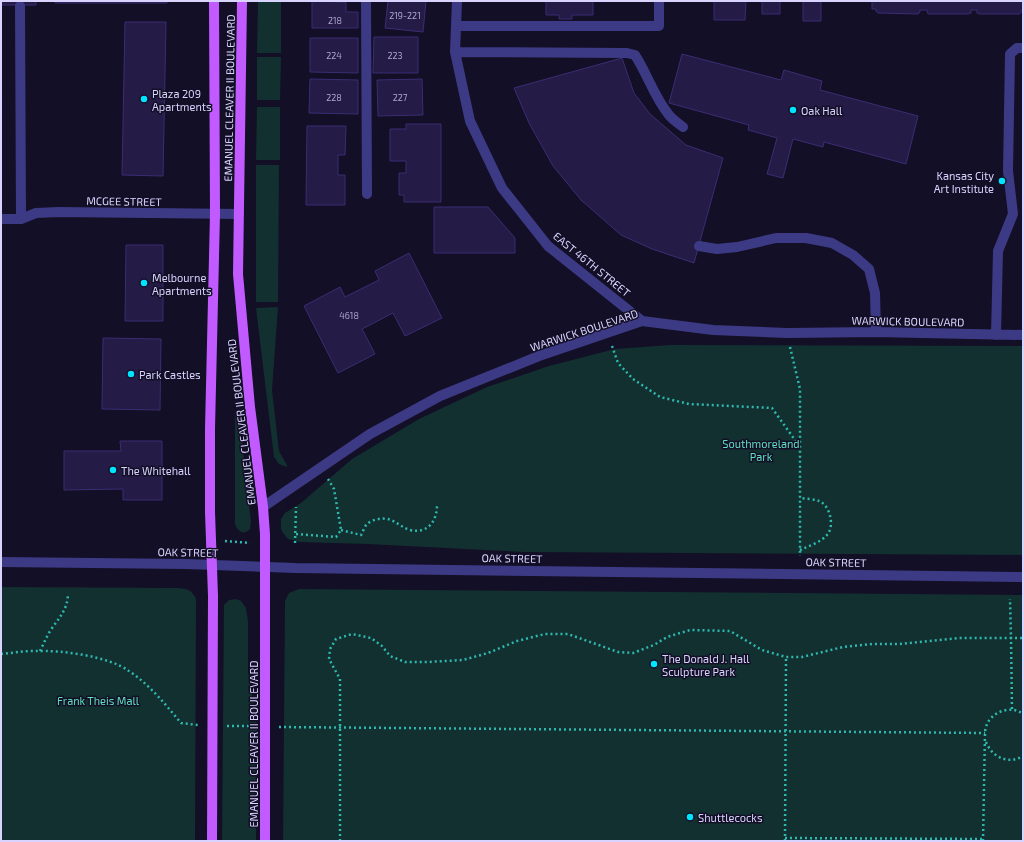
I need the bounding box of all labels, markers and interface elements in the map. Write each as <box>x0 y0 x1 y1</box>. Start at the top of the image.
house number: 219-221 <box>389 10 421 21</box>
street label: EMANUEL CLEAVER II BOULEVARD <box>221 14 237 182</box>
house number: 218 <box>328 15 342 26</box>
house number: 224 <box>326 50 342 61</box>
house number: 223 <box>387 50 403 61</box>
place label: Plaza 209 Apartments <box>152 87 212 113</box>
house number: 228 <box>326 92 342 103</box>
house number: 227 <box>393 92 408 103</box>
marker: Plaza 209 Apartments <box>139 94 149 104</box>
place label: Oak Hall <box>801 104 843 117</box>
marker: Oak Hall <box>788 105 798 115</box>
place label: Kansas City Art Institute <box>934 169 994 195</box>
marker: Kansas City Art Institute <box>997 176 1007 186</box>
street label: MCGEE STREET <box>86 194 162 208</box>
street label: EAST 46TH STREET <box>551 229 634 299</box>
place label: Melbourne Apartments <box>152 271 212 297</box>
marker: Melbourne Apartments <box>139 278 149 288</box>
street label: WARWICK BOULEVARD <box>528 306 640 354</box>
house number: 4618 <box>339 310 359 321</box>
street label: WARWICK BOULEVARD <box>851 314 965 328</box>
street label: EMANUEL CLEAVER II BOULEVARD <box>224 338 258 506</box>
place label: Park Castles <box>139 368 201 381</box>
marker: Park Castles <box>126 369 136 379</box>
park label: Southmoreland Park <box>722 437 800 463</box>
place label: The Whitehall <box>121 464 191 477</box>
marker: The Whitehall <box>108 465 118 475</box>
street label: OAK STREET <box>157 545 219 559</box>
street label: OAK STREET <box>481 551 543 565</box>
street label: OAK STREET <box>805 555 867 569</box>
place label: The Donald J. Hall Sculpture Park <box>662 652 750 678</box>
marker: The Donald J. Hall Sculpture Park <box>649 659 659 669</box>
street label: EMANUEL CLEAVER II BOULEVARD <box>247 660 260 828</box>
park label: Frank Theis Mall <box>57 694 140 707</box>
place label: Shuttlecocks <box>698 811 763 824</box>
marker: Shuttlecocks <box>685 812 695 822</box>

